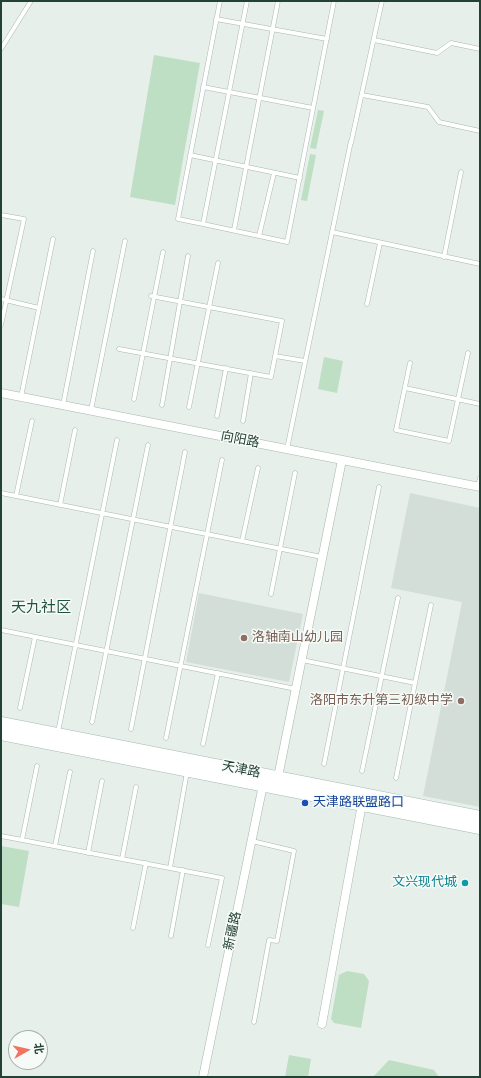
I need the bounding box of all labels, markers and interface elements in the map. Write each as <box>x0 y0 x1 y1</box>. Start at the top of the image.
street label: 向阳路 <box>219 429 261 451</box>
district label: 天九社区 <box>11 599 71 617</box>
place label: 洛轴南山幼儿园 <box>252 630 343 646</box>
marker: 洛轴南山幼儿园 <box>239 633 249 643</box>
place label: 洛阳市东升第三初级中学 <box>310 693 453 709</box>
marker: 洛阳市东升第三初级中学 <box>456 696 466 706</box>
street label: 天津路 <box>220 759 262 781</box>
place label: 天津路联盟路口 <box>313 795 404 811</box>
marker: 天津路联盟路口 <box>300 798 310 808</box>
place label: 文兴现代城 <box>392 875 457 891</box>
marker: 文兴现代城 <box>460 878 470 888</box>
street label: 新疆路 <box>221 910 245 952</box>
north arrow <box>8 1030 48 1070</box>
text: 北 <box>31 1042 47 1055</box>

